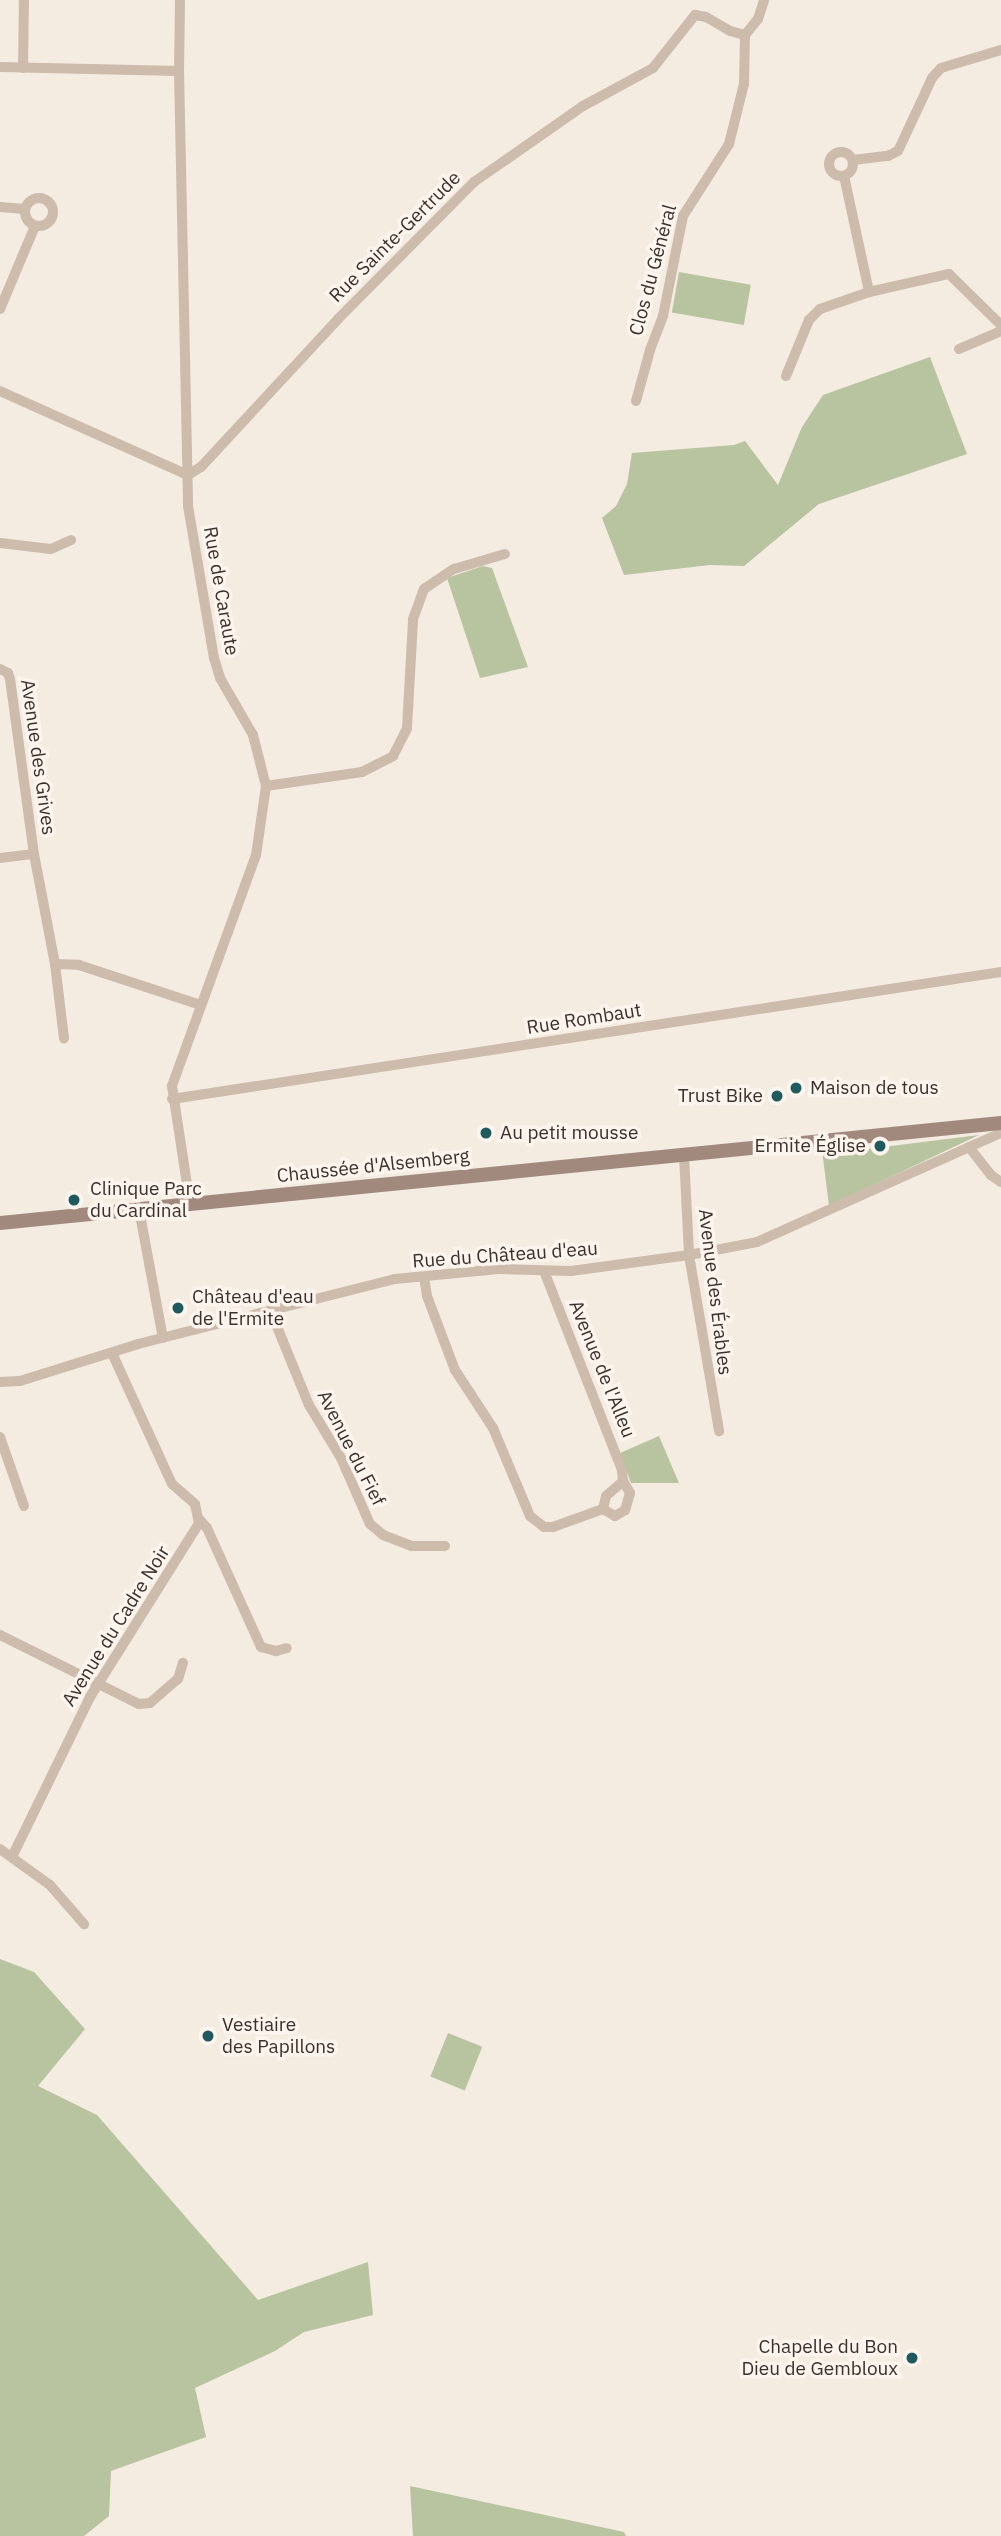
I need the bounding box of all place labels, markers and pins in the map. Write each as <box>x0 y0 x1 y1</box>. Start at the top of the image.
place label: Maison de tous <box>810 1077 939 1099</box>
marker: Maison de tous <box>788 1080 804 1096</box>
place label: Trust Bike <box>678 1085 763 1107</box>
marker: Trust Bike <box>769 1088 785 1104</box>
place label: Au petit mousse <box>500 1122 638 1144</box>
marker: Au petit mousse <box>478 1125 494 1141</box>
place label: Ermite Église <box>754 1135 866 1157</box>
marker: Ermite Église <box>872 1138 888 1154</box>
place label: Clinique Parc du Cardinal <box>90 1178 202 1222</box>
marker: Clinique Parc du Cardinal <box>64 1190 84 1210</box>
place label: Château d'eau de l'Ermite <box>192 1286 314 1330</box>
marker: Château d'eau de l'Ermite <box>170 1300 186 1316</box>
place label: Vestiaire des Papillons <box>222 2014 335 2058</box>
marker: Vestiaire des Papillons <box>200 2028 216 2044</box>
place label: Chapelle du Bon Dieu de Gembloux <box>741 2336 898 2380</box>
marker: Chapelle du Bon Dieu de Gembloux <box>904 2350 920 2366</box>

